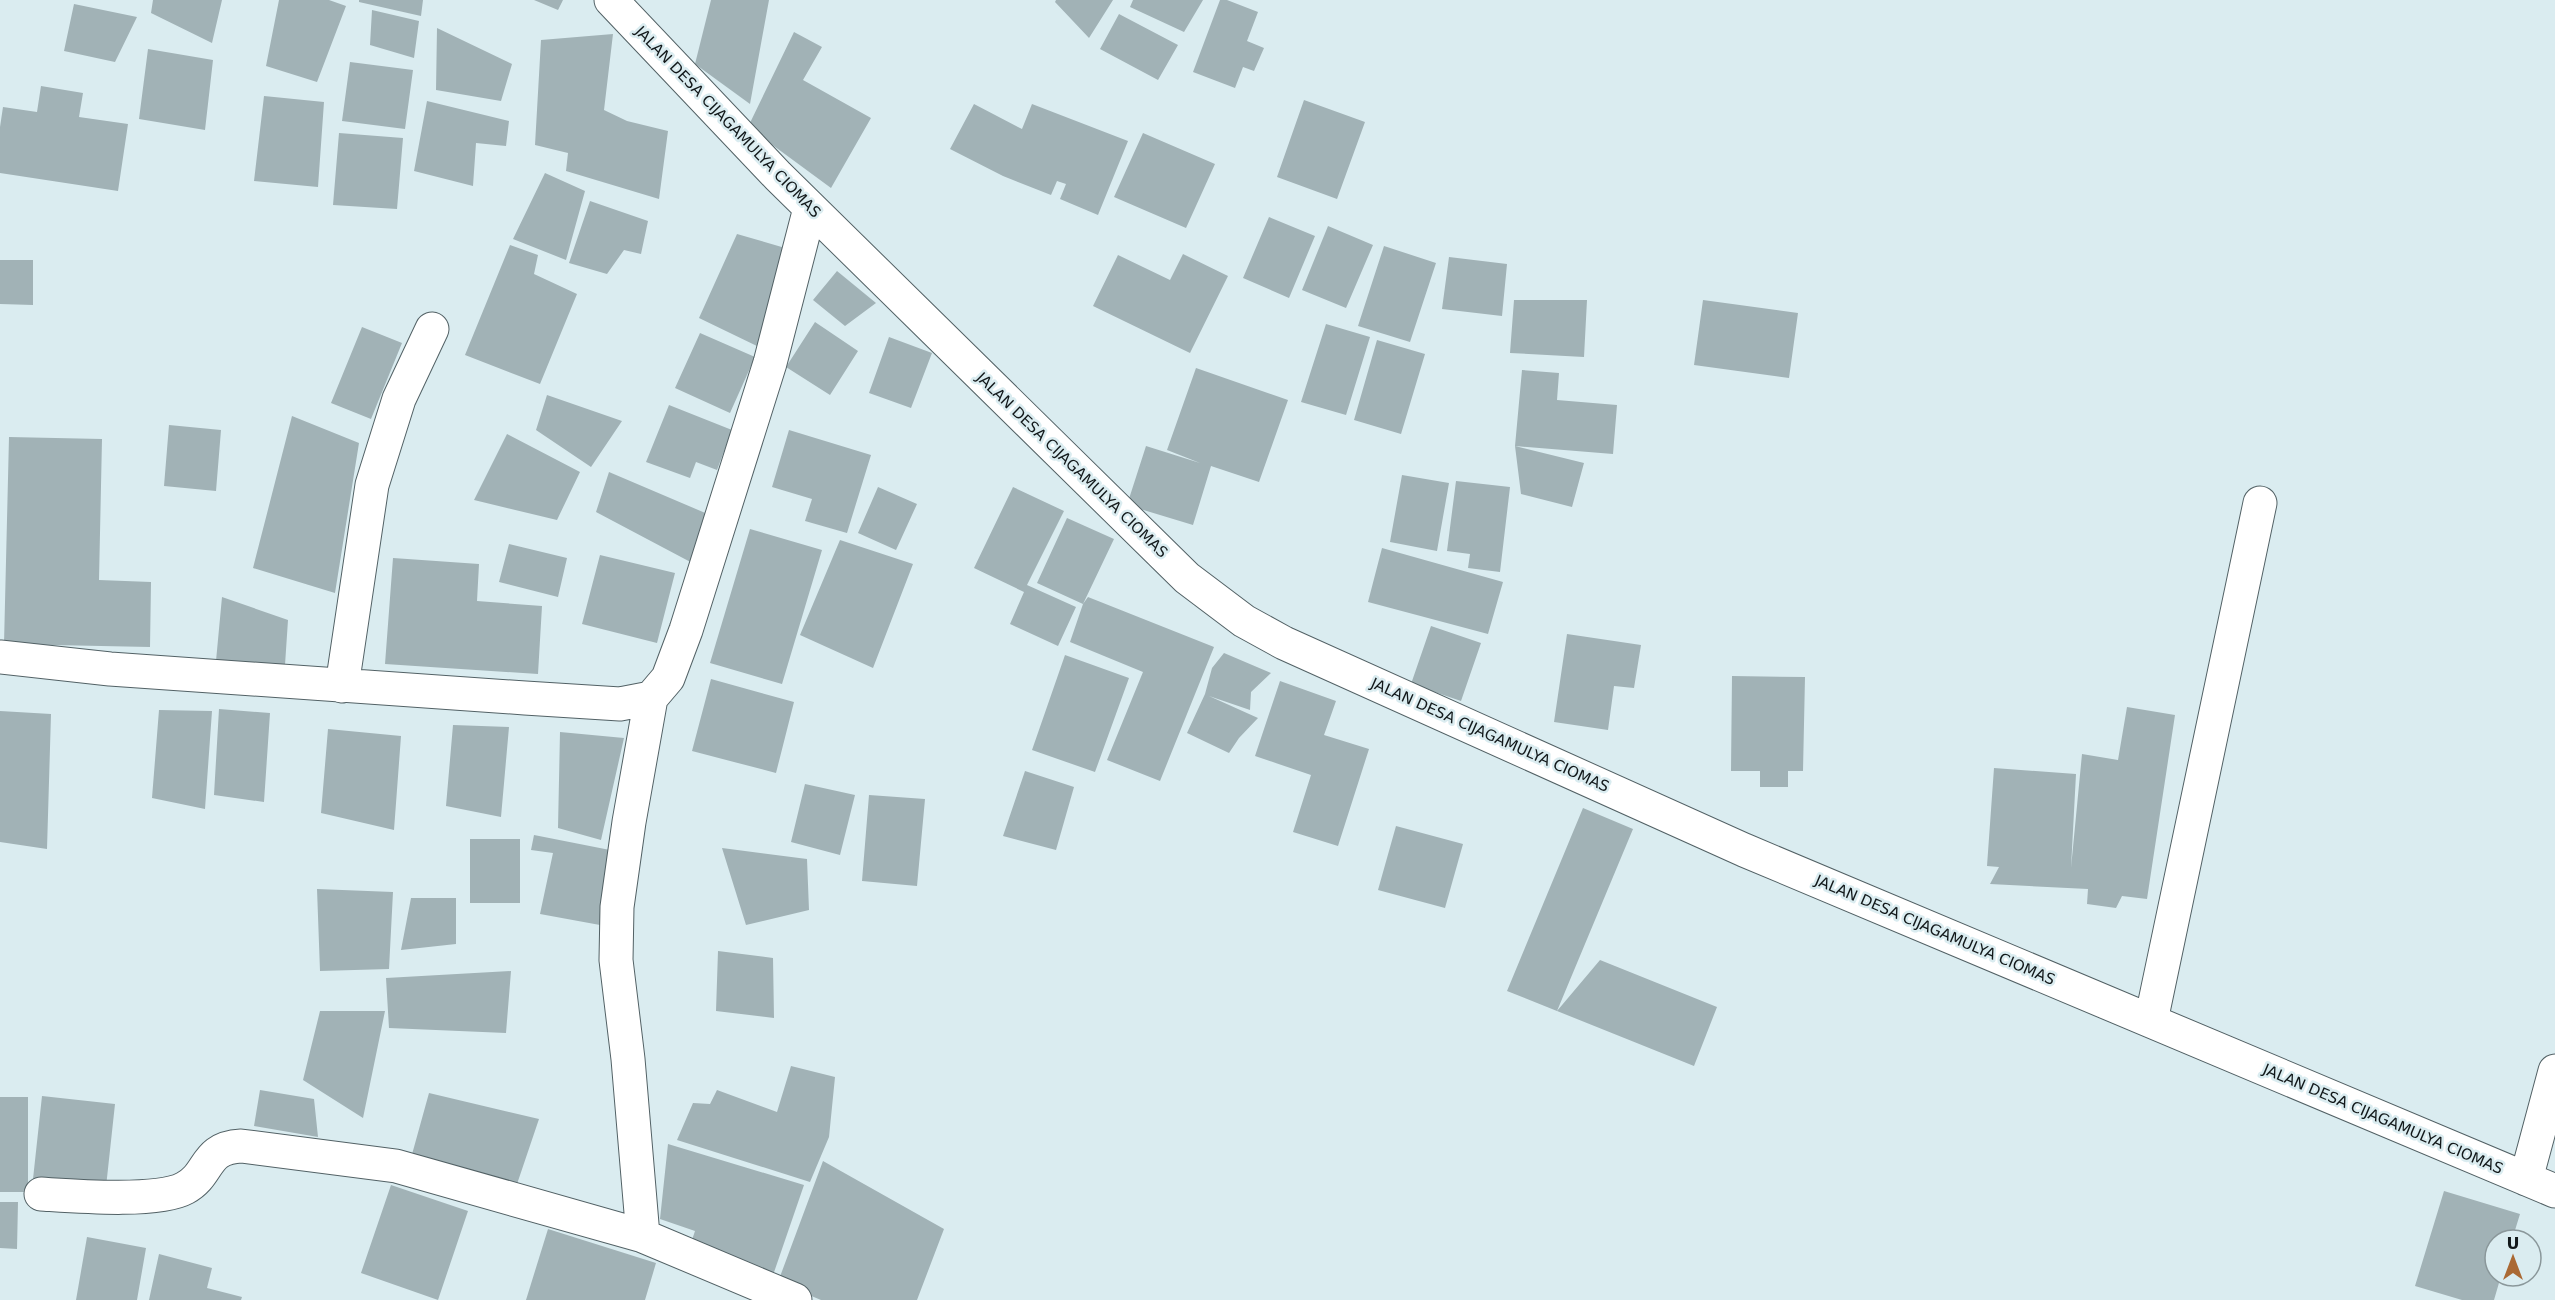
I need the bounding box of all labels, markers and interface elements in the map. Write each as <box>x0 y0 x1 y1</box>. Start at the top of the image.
street label: JALAN DESA CIJAGAMULYA CIOMAS <box>631 22 824 221</box>
street label: JALAN DESA CIJAGAMULYA CIOMAS <box>972 368 1171 561</box>
street label: JALAN DESA CIJAGAMULYA CIOMAS <box>1367 674 1612 796</box>
street label: JALAN DESA CIJAGAMULYA CIOMAS <box>1811 871 2058 989</box>
street label: JALAN DESA CIJAGAMULYA CIOMAS <box>2259 1060 2506 1178</box>
north arrow <box>2483 1228 2543 1288</box>
text: U <box>2507 1234 2520 1253</box>

